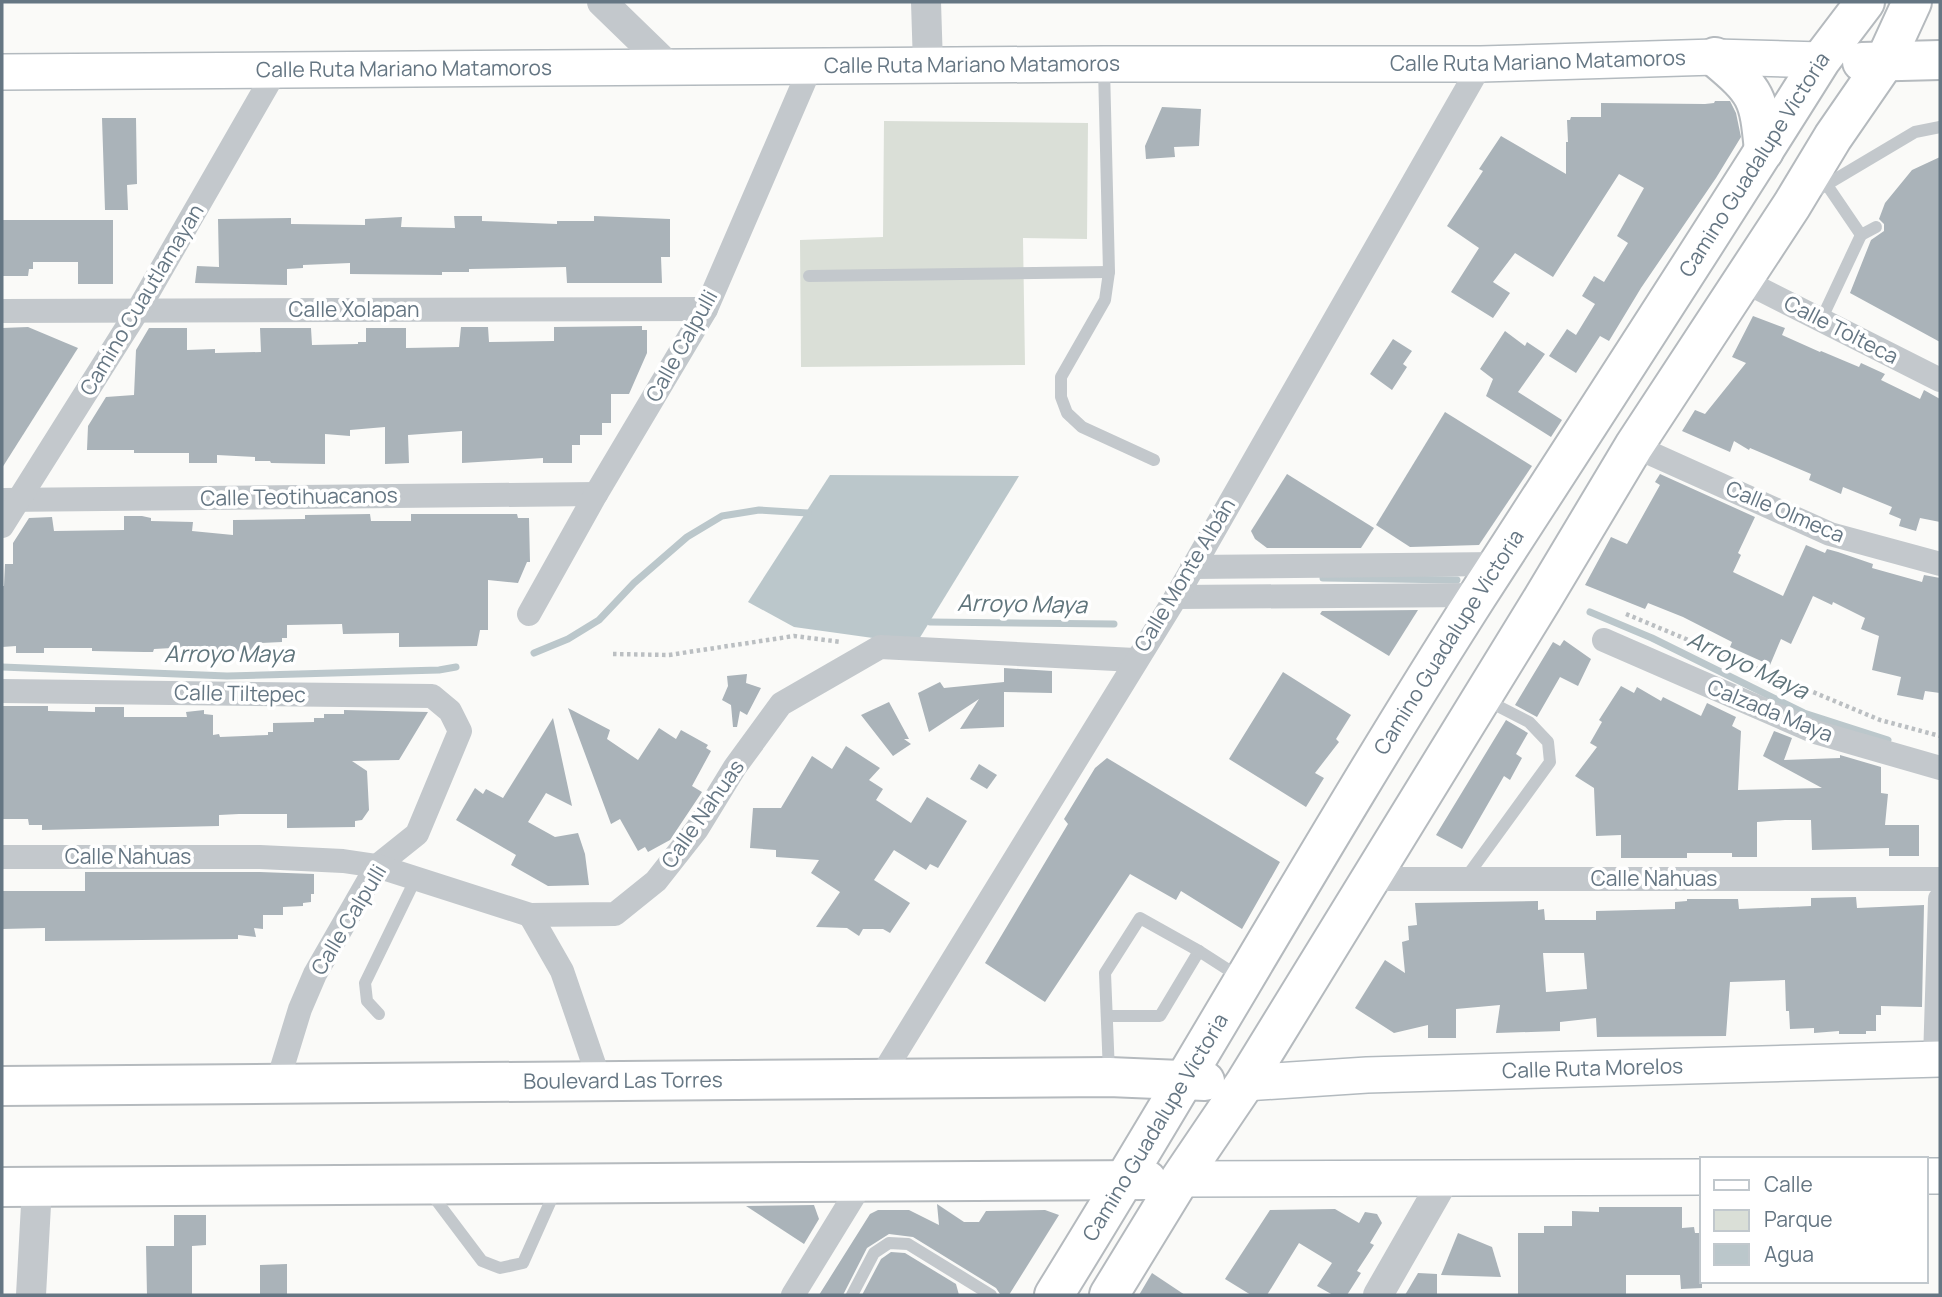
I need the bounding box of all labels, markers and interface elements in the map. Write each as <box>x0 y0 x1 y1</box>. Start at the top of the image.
street label: Calle Ruta Mariano Matamoros <box>1390 43 1686 77</box>
street label: Camino Guadalupe Victoria <box>1672 46 1835 282</box>
street label: Calle Ruta Mariano Matamoros <box>824 49 1120 79</box>
street label: Calle Ruta Mariano Matamoros <box>256 53 552 83</box>
street label: Camino Cuautlamayan <box>73 199 209 400</box>
street label: Calle Calpulli <box>639 284 723 407</box>
street label: Calle Tolteca <box>1780 288 1903 370</box>
street label: Calle Xolapan <box>289 295 419 323</box>
street label: Calle Olmeca <box>1722 474 1849 549</box>
street label: Calle Teotihuacanos <box>200 480 398 512</box>
street label: Calle Monte Albán <box>1127 492 1241 657</box>
street label: Camino Guadalupe Victoria <box>1367 524 1530 760</box>
water label: Arroyo Maya <box>957 586 1088 620</box>
water label: Arroyo Maya <box>1683 622 1815 707</box>
water label: Arroyo Maya <box>164 637 295 669</box>
street label: Calzada Maya <box>1703 672 1837 748</box>
street label: Calle Tiltepec <box>174 678 306 708</box>
street label: Calle Nahuas <box>654 754 750 873</box>
street label: Calle Nahuas <box>65 842 191 870</box>
street label: Calle Calpulli <box>304 859 392 980</box>
street label: Calle Nahuas <box>1591 864 1717 892</box>
street label: Camino Guadalupe Victoria <box>1075 1008 1234 1246</box>
street label: Calle Ruta Morelos <box>1502 1051 1683 1084</box>
street label: Boulevard Las Torres <box>523 1065 723 1095</box>
legend <box>1700 1157 1928 1283</box>
text: Calle <box>1764 1170 1813 1198</box>
text: Parque <box>1764 1205 1833 1233</box>
text: Agua <box>1764 1240 1814 1268</box>

